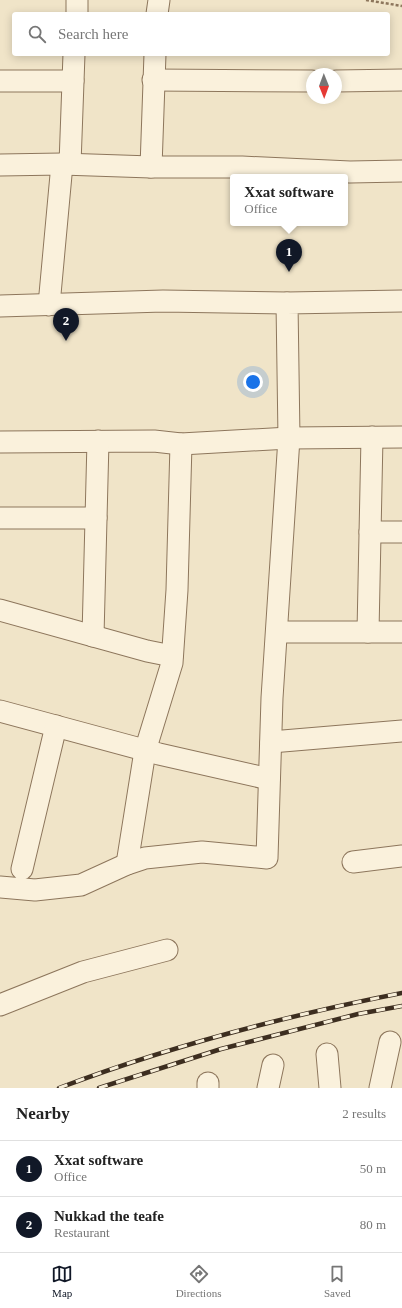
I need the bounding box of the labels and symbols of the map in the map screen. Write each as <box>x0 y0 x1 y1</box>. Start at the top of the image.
north arrow <box>306 68 342 104</box>
pin: 1 <box>276 239 302 272</box>
pin: 2 <box>53 308 79 341</box>
your location <box>243 372 263 392</box>

